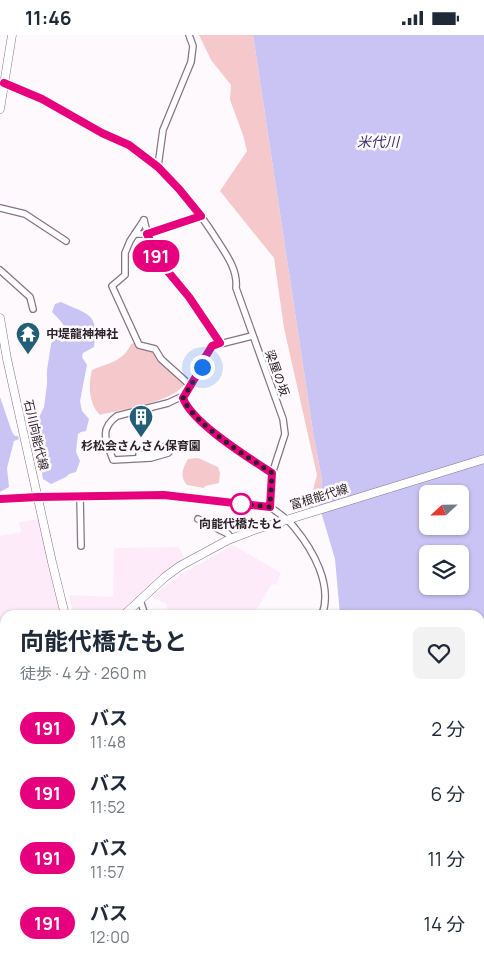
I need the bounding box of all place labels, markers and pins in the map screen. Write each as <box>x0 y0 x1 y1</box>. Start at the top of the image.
temple icon: 中堤龍神神社 <box>15 321 41 355</box>
place label: 中堤龍神神社 <box>46 325 118 342</box>
building icon: 杉松会さんさん保育園 <box>128 404 154 438</box>
place label: 杉松会さんさん保育園 <box>81 437 201 454</box>
marker: 向能代橋たもと <box>230 493 252 515</box>
place label: 向能代橋たもと <box>199 515 283 532</box>

